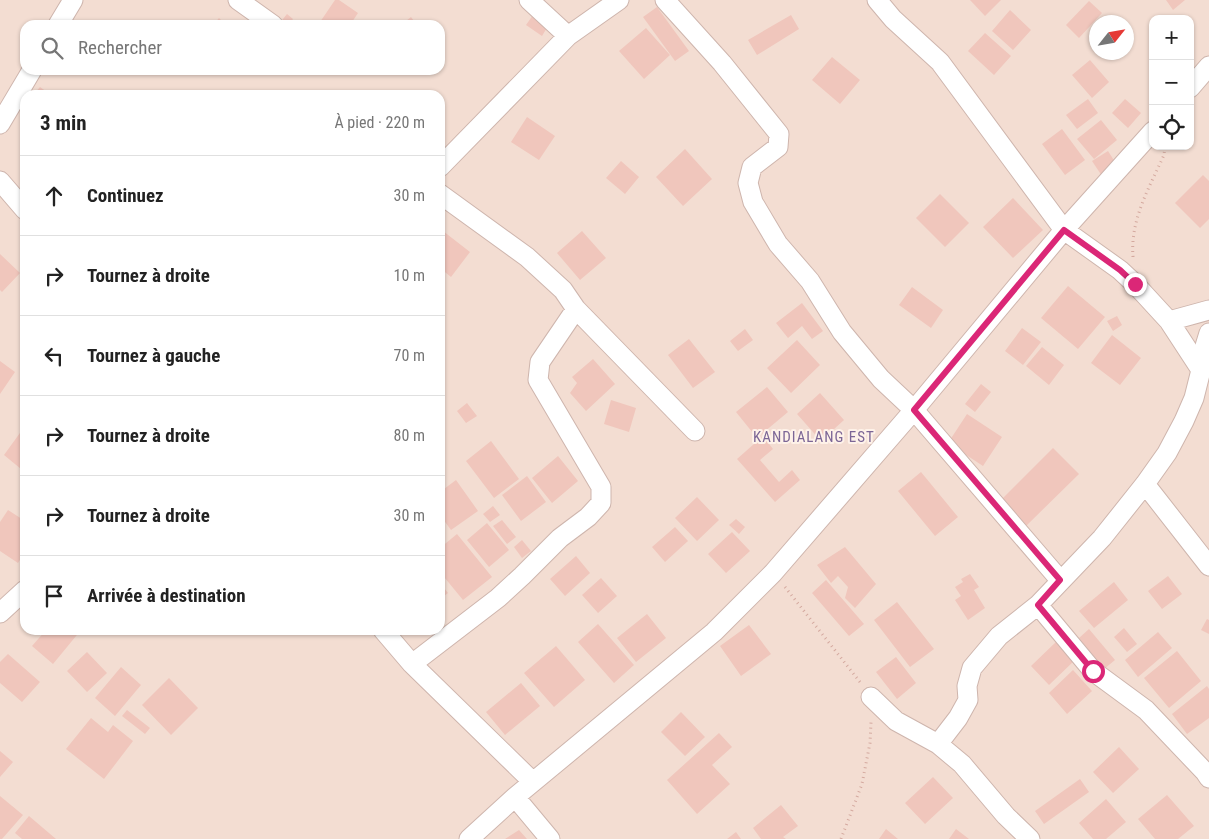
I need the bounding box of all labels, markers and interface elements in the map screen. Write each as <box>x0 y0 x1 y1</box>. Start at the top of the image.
north arrow <box>1089 15 1134 60</box>
map controls <box>1149 15 1194 150</box>
button: + <box>1149 15 1194 60</box>
search box <box>20 20 445 75</box>
icon: search <box>38 34 66 62</box>
text: Rechercher <box>78 36 162 59</box>
button: − <box>1149 60 1194 105</box>
button: locate <box>1149 105 1194 150</box>
text: 3 min <box>40 111 87 135</box>
text: À pied · 220 m <box>334 113 425 132</box>
icon: ahead <box>40 182 68 210</box>
text: Continuez <box>87 184 164 207</box>
text: 30 m <box>393 186 425 205</box>
icon: right <box>40 262 68 290</box>
text: Tournez à droite <box>87 264 210 287</box>
text: 10 m <box>393 266 425 285</box>
route end <box>1124 273 1147 296</box>
icon: left <box>40 342 68 370</box>
text: Tournez à gauche <box>87 344 220 367</box>
text: 70 m <box>393 346 425 365</box>
icon: right <box>40 422 68 450</box>
text: Tournez à droite <box>87 424 210 447</box>
text: 80 m <box>393 426 425 445</box>
district label: KANDIALANG EST <box>753 428 875 446</box>
icon: right <box>40 502 68 530</box>
text: Tournez à droite <box>87 504 210 527</box>
text: 30 m <box>393 506 425 525</box>
icon: arrive <box>40 582 68 610</box>
text: Arrivée à destination <box>87 584 246 607</box>
route start <box>1082 660 1105 683</box>

